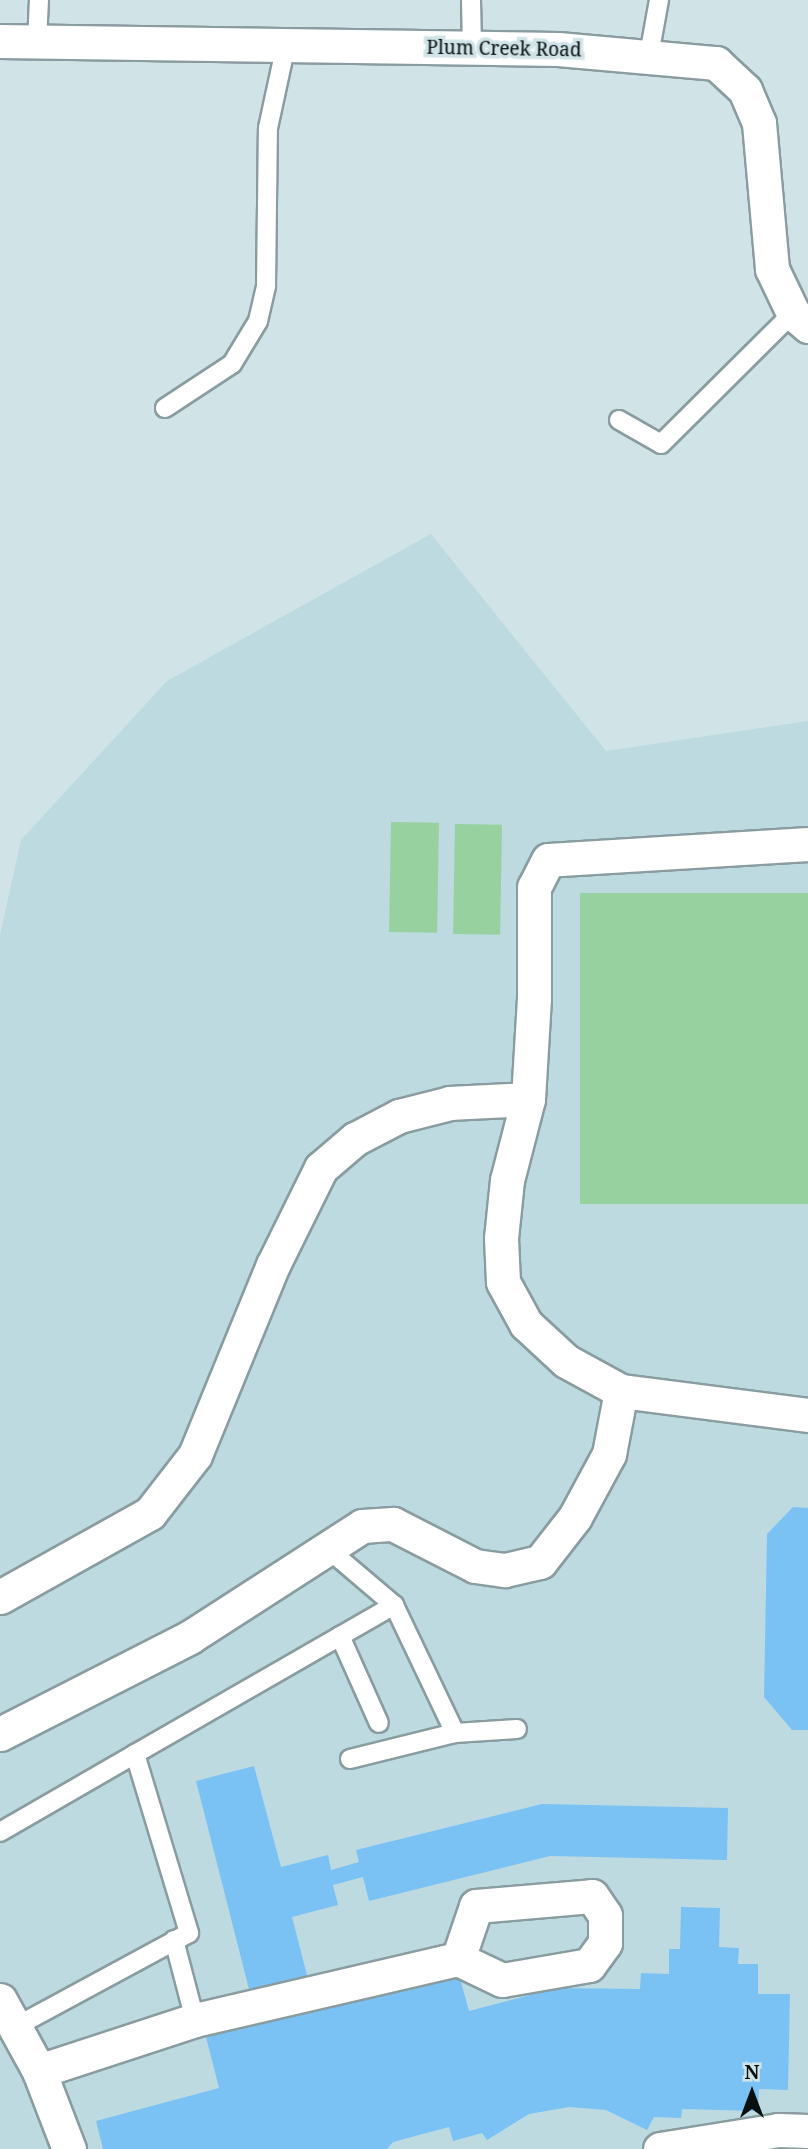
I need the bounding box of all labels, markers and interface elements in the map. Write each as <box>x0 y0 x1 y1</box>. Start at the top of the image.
street label: Plum Creek Road <box>426 36 582 62</box>
north arrow <box>717 2058 787 2128</box>
text: N <box>745 2059 759 2085</box>

